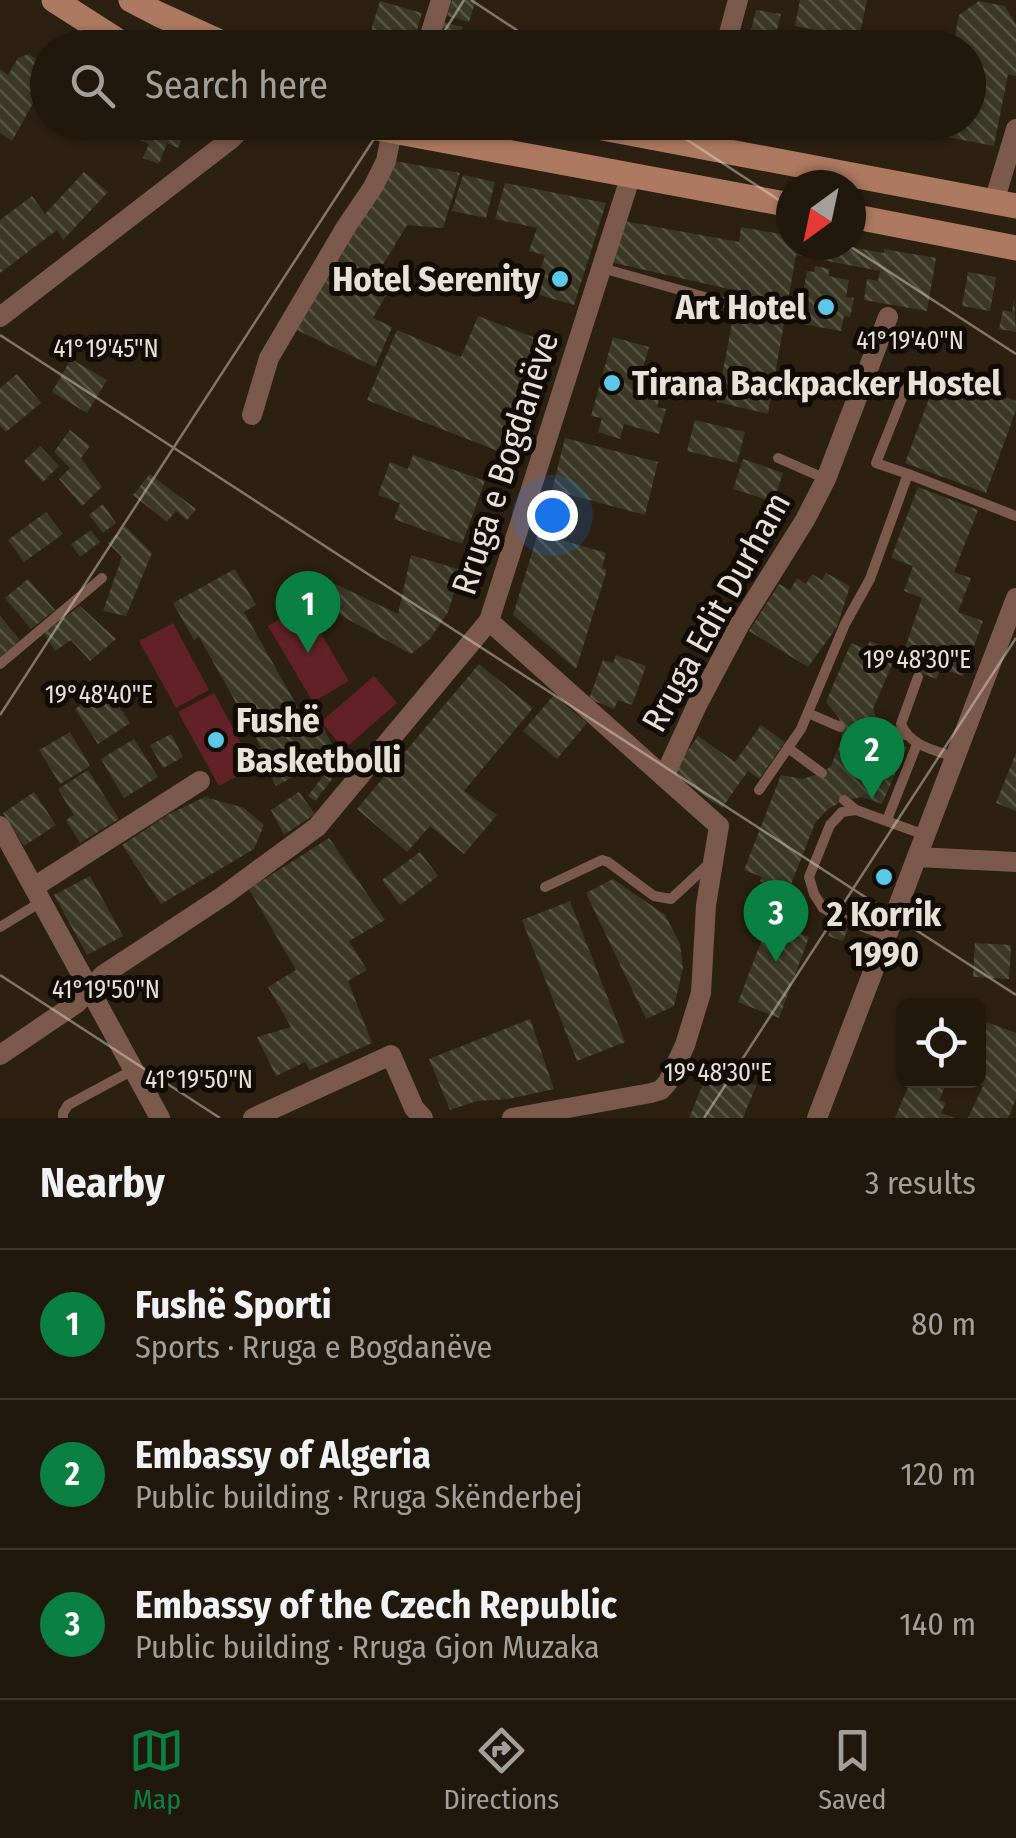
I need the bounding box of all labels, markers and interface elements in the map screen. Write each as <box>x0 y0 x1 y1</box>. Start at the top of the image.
search box <box>30 30 986 140</box>
icon: search <box>65 58 120 113</box>
text: Search here <box>145 62 328 108</box>
north arrow <box>776 170 866 260</box>
place label: Hotel Serenity <box>332 258 540 300</box>
marker: Hotel Serenity <box>549 268 571 290</box>
place label: Art Hotel <box>675 286 806 328</box>
marker: Art Hotel <box>815 296 837 318</box>
street label: Rruga e Bogdanëve <box>443 326 567 600</box>
text: 41°19'40"N <box>856 326 964 356</box>
text: 41°19'45"N <box>53 334 159 364</box>
place label: Tirana Backpacker Hostel <box>632 362 1002 404</box>
marker: Tirana Backpacker Hostel <box>601 372 623 394</box>
street label: Rruga Edit Durham <box>633 485 799 739</box>
your location <box>527 490 578 541</box>
pin: 1 <box>276 570 340 653</box>
text: 19°48'30"E <box>863 645 971 675</box>
text: 19°48'40"E <box>45 680 153 710</box>
place label: Fushë Basketbolli <box>236 699 401 781</box>
pin: 2 <box>840 716 904 799</box>
marker: Fushë Basketbolli <box>205 729 227 751</box>
marker: 2 Korrik 1990 <box>873 866 895 888</box>
pin: 3 <box>744 880 808 962</box>
place label: 2 Korrik 1990 <box>826 893 942 975</box>
text: 41°19'50"N <box>52 975 160 1005</box>
map controls <box>896 998 986 1088</box>
button: locate <box>896 998 986 1088</box>
text: 19°48'30"E <box>664 1058 772 1088</box>
text: 41°19'50"N <box>145 1065 253 1095</box>
text: Nearby <box>40 1158 165 1208</box>
text: 3 results <box>865 1164 976 1202</box>
text: Fushë Sporti <box>135 1282 332 1328</box>
text: 1 <box>66 1305 79 1343</box>
text: 80 m <box>911 1305 976 1343</box>
text: Sports · Rruga e Bogdanëve <box>135 1328 492 1366</box>
text: Embassy of Algeria <box>135 1432 431 1478</box>
text: 2 <box>65 1455 80 1493</box>
text: 120 m <box>901 1455 976 1493</box>
text: Public building · Rruga Skënderbej <box>135 1478 583 1516</box>
text: Embassy of the Czech Republic <box>135 1582 617 1628</box>
text: 3 <box>65 1605 80 1643</box>
text: 140 m <box>899 1605 976 1643</box>
text: Public building · Rruga Gjon Muzaka <box>135 1628 600 1666</box>
tab: Map <box>129 1723 184 1816</box>
tab: Directions <box>443 1723 559 1816</box>
tab: Saved <box>818 1723 887 1816</box>

